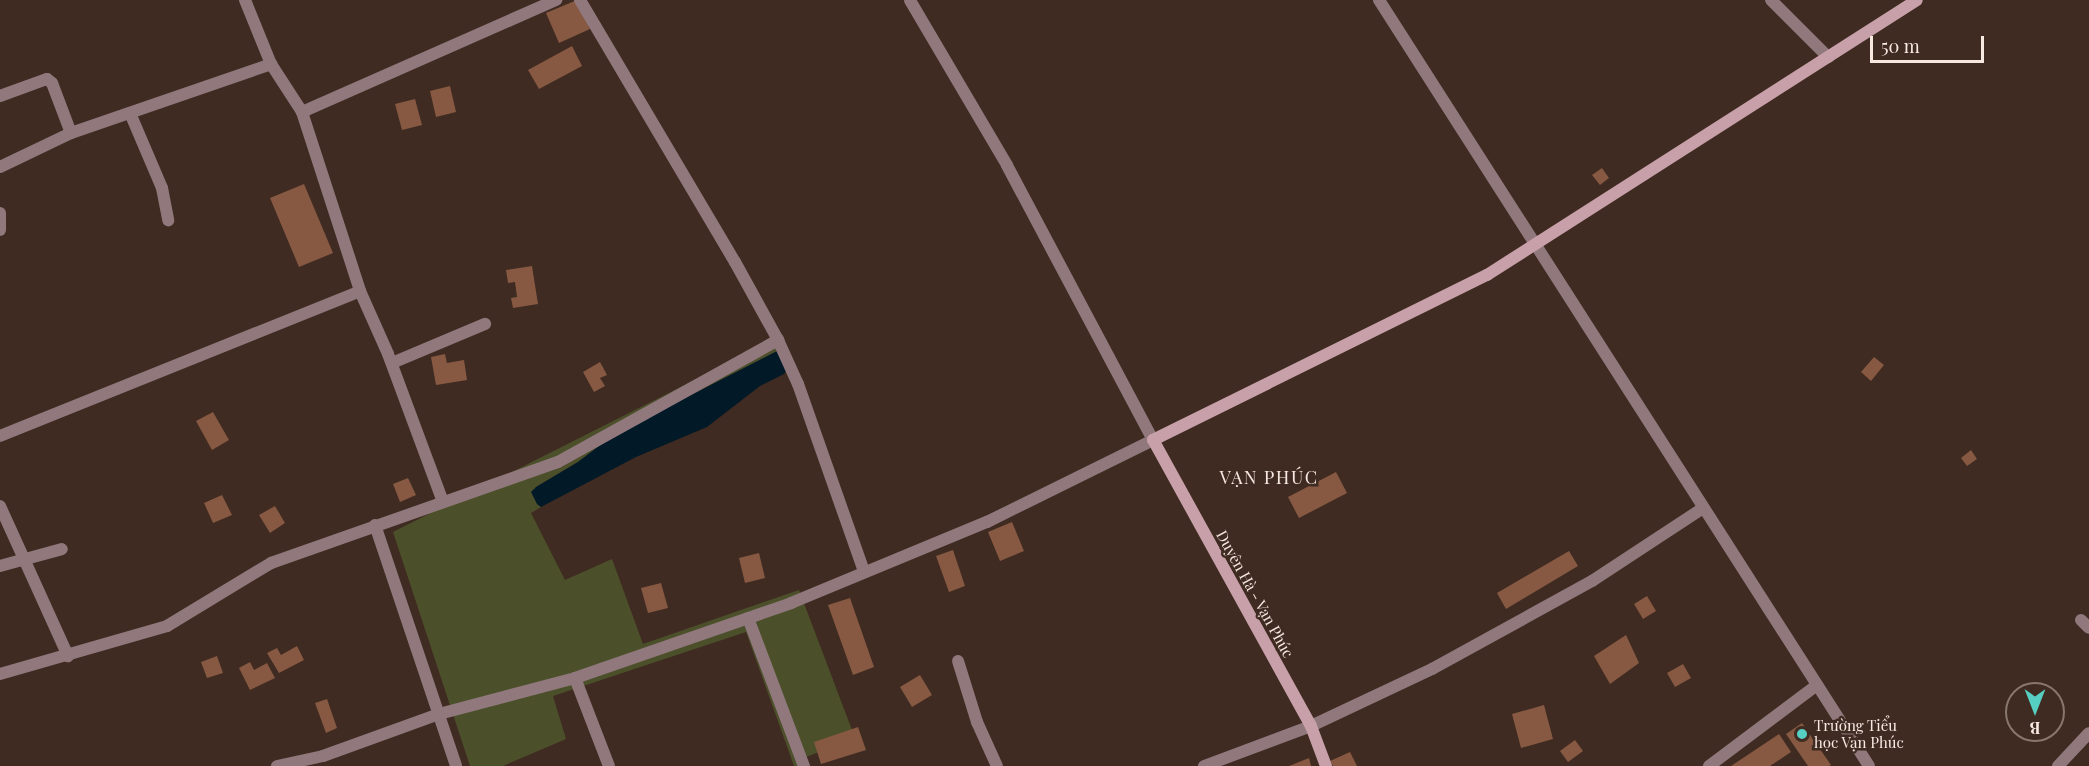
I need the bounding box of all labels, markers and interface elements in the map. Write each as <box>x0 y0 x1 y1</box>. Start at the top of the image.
scale bar <box>1873 24 1987 62</box>
text: 50 m <box>1881 34 1920 58</box>
district label: VẠN PHÚC <box>1219 466 1319 488</box>
street label: Duyên Hà - Vạn Phúc <box>1212 527 1298 661</box>
north arrow <box>2005 682 2065 742</box>
place label: Trường Tiểu học Vạn Phúc <box>1814 716 1904 751</box>
text: B <box>2030 718 2040 739</box>
marker: Trường Tiểu học Vạn Phúc <box>1795 727 1809 741</box>

